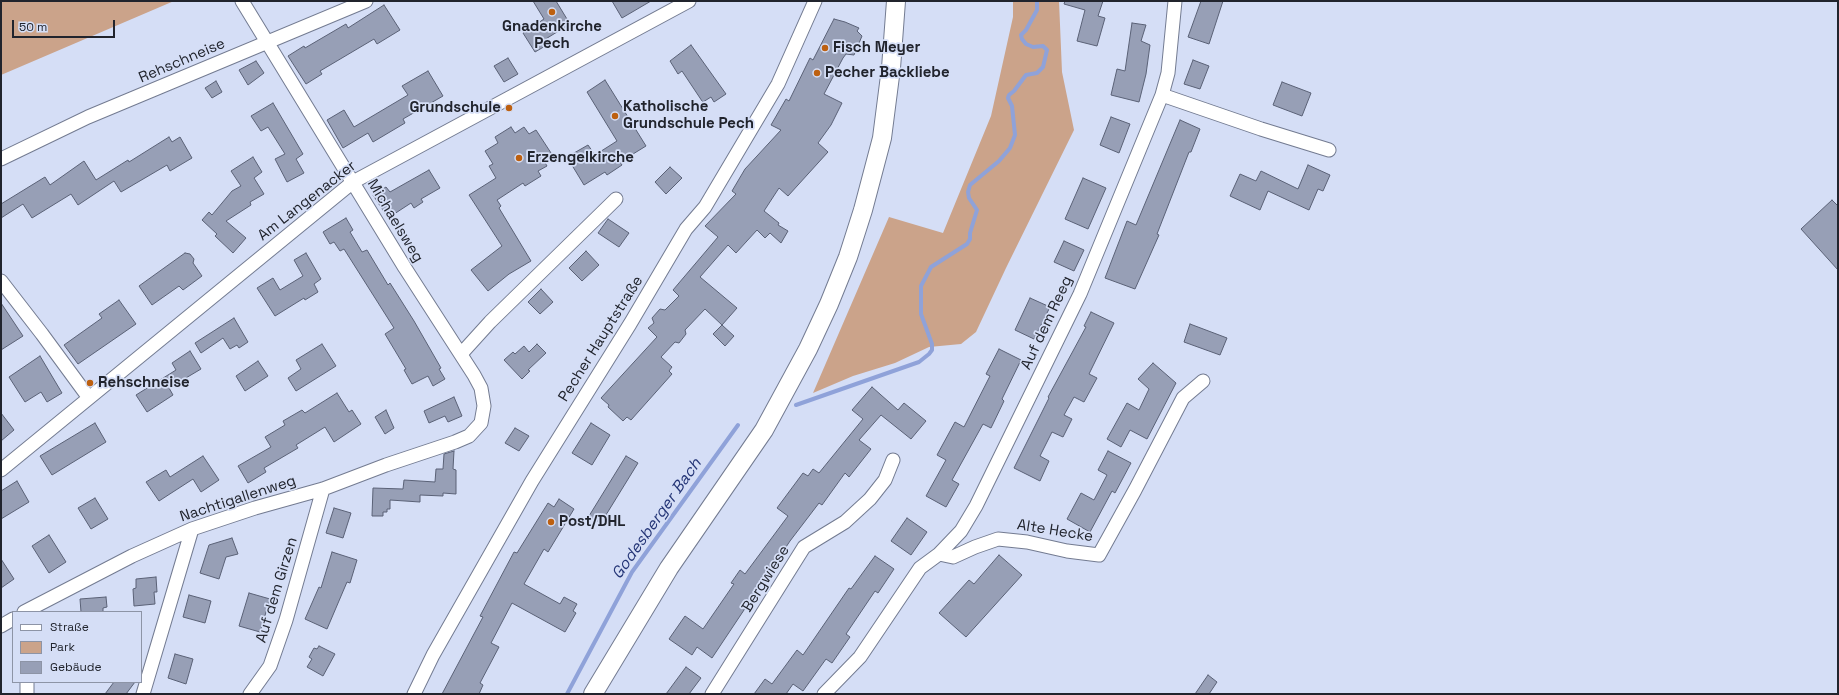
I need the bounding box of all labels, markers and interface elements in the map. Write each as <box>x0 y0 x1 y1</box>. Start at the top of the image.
marker: Gnadenkirche Pech <box>547 7 557 17</box>
scale bar <box>14 12 117 38</box>
place label: Gnadenkirche Pech <box>502 18 602 53</box>
text: 50 m <box>19 19 47 35</box>
street label: Rehschneise <box>136 35 228 87</box>
place label: Fisch Meyer <box>833 39 920 57</box>
marker: Fisch Meyer <box>820 43 830 53</box>
place label: Pecher Backliebe <box>825 64 950 82</box>
marker: Pecher Backliebe <box>812 68 822 78</box>
place label: Katholische Grundschule Pech <box>623 98 754 133</box>
place label: Grundschule <box>409 99 501 117</box>
marker: Grundschule <box>504 103 514 113</box>
marker: Katholische Grundschule Pech <box>610 111 620 121</box>
place label: Erzengelkirche <box>527 149 634 167</box>
marker: Erzengelkirche <box>514 153 524 163</box>
street label: Am Langenacker <box>254 157 360 245</box>
street label: Michaelsweg <box>363 176 427 266</box>
street label: Pecher Hauptstraße <box>555 273 647 405</box>
street label: Auf dem Reeg <box>1017 273 1077 373</box>
place label: Rehschneise <box>98 374 190 392</box>
marker: Rehschneise <box>85 378 95 388</box>
water label: Godesberger Bach <box>608 455 706 583</box>
street label: Nachtigallenweg <box>178 472 298 526</box>
place label: Post/DHL <box>559 513 625 531</box>
street label: Alte Hecke <box>1016 516 1094 546</box>
marker: Post/DHL <box>546 517 556 527</box>
street label: Auf dem Girzen <box>252 535 302 645</box>
street label: Bergwiese <box>738 542 794 616</box>
legend <box>12 611 142 683</box>
text: Straße <box>50 619 89 635</box>
text: Park <box>50 639 75 655</box>
text: Gebäude <box>50 659 102 675</box>

